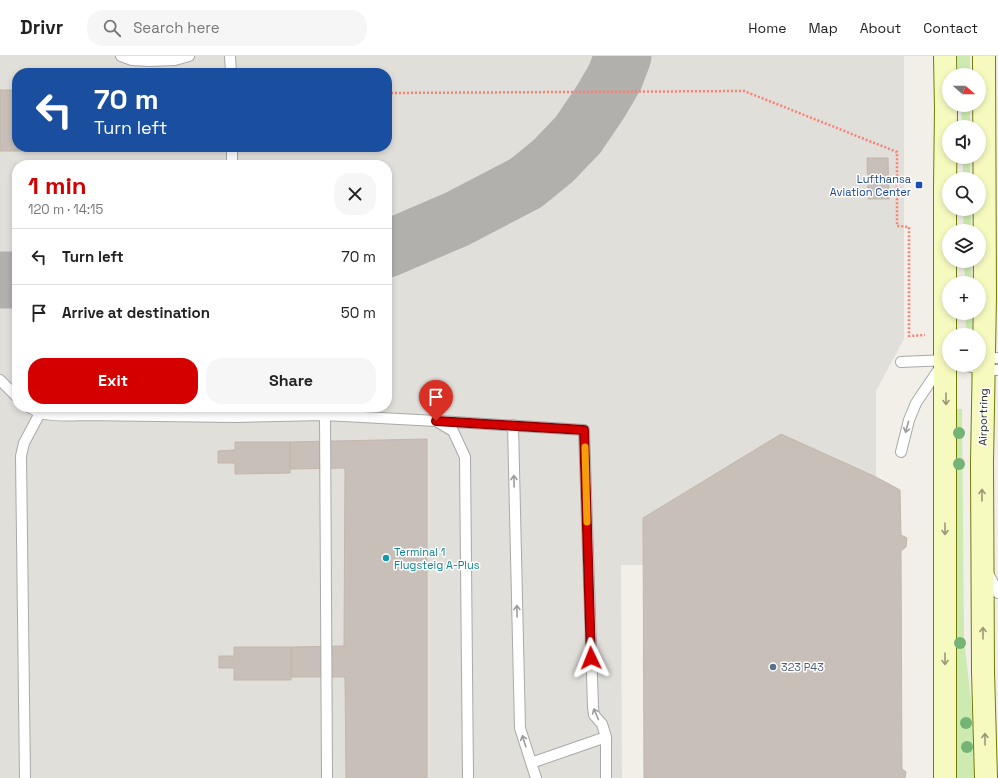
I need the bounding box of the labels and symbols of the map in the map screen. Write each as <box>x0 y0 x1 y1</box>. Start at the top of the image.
north arrow <box>942 68 986 112</box>
place label: Lufthansa Aviation Center <box>830 172 912 199</box>
marker: Lufthansa Aviation Center <box>914 180 924 190</box>
pin <box>419 380 453 421</box>
street label: Airportring <box>975 388 991 446</box>
one-way arrow <box>942 392 949 405</box>
one-way arrow <box>903 420 910 433</box>
one-way arrow <box>511 475 518 488</box>
one-way arrow <box>978 489 986 502</box>
one-way arrow <box>941 522 949 535</box>
place label: Terminal 1 Flugsteig A-Plus <box>394 545 480 572</box>
marker: Terminal 1 Flugsteig A-Plus <box>381 553 391 563</box>
one-way arrow <box>513 605 521 618</box>
one-way arrow <box>979 627 987 640</box>
position arrow <box>570 637 612 679</box>
one-way arrow <box>941 652 949 665</box>
place label: 323 P43 <box>781 660 824 674</box>
marker: 323 P43 <box>768 662 778 672</box>
one-way arrow <box>591 708 599 720</box>
one-way arrow <box>981 733 989 746</box>
one-way arrow <box>520 734 527 747</box>

